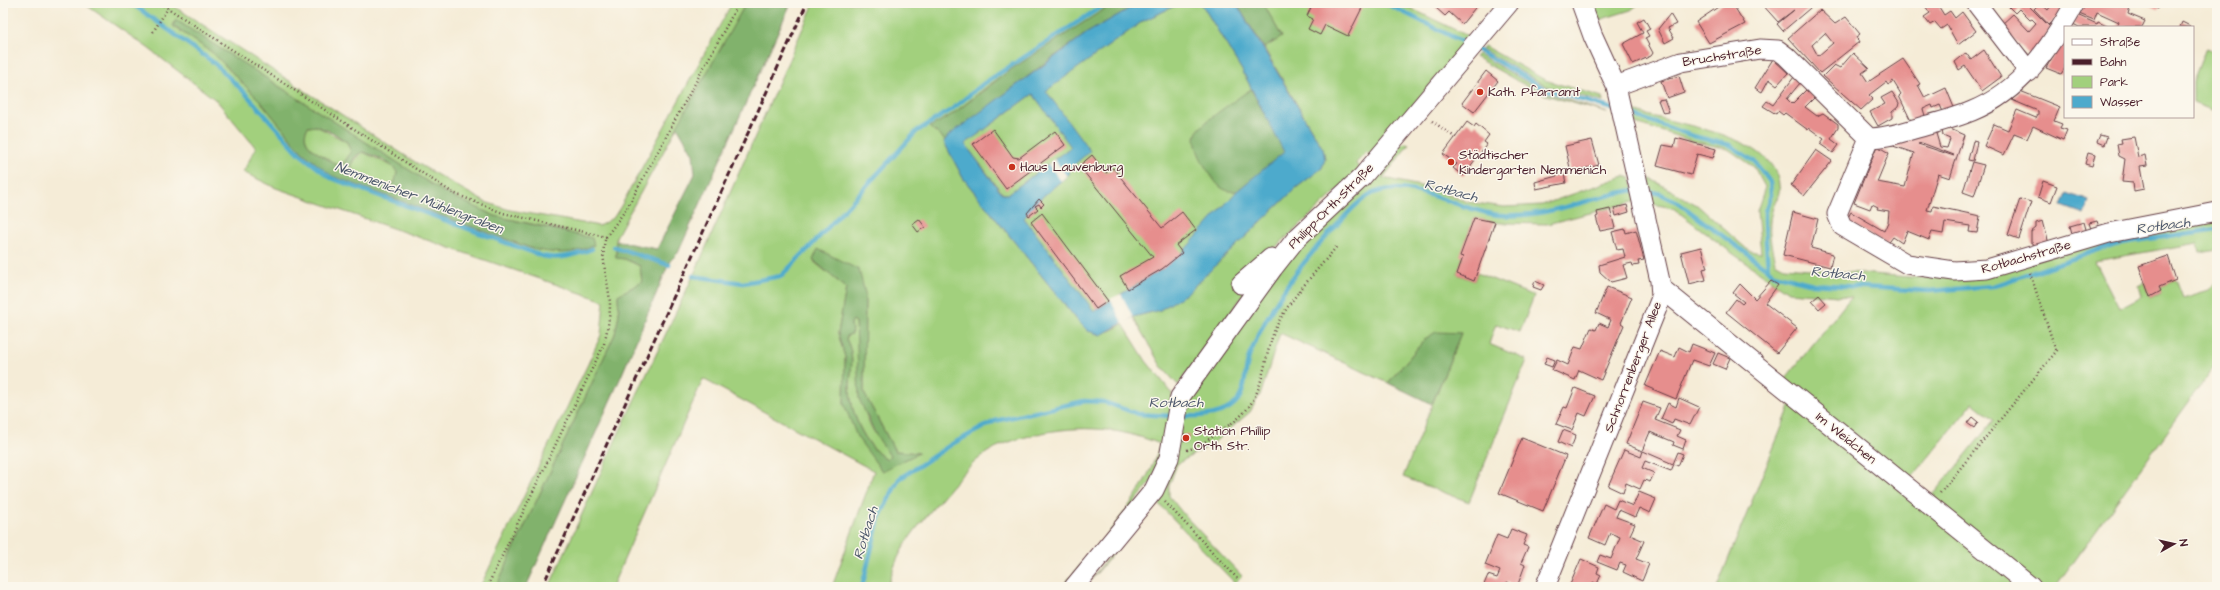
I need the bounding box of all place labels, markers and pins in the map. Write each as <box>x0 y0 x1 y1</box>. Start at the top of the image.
place label: Kath. Pfarramt <box>1488 83 1581 101</box>
marker: Kath. Pfarramt <box>1475 87 1485 97</box>
place label: Städtischer Kindergarten Nemmenich <box>1459 146 1607 180</box>
marker: Städtischer Kindergarten Nemmenich <box>1446 157 1456 167</box>
place label: Haus Lauvenburg <box>1020 158 1123 177</box>
marker: Haus Lauvenburg <box>1007 162 1017 172</box>
place label: Station Phillip Orth Str. <box>1194 422 1270 455</box>
marker: Station Phillip Orth Str. <box>1181 433 1191 443</box>

